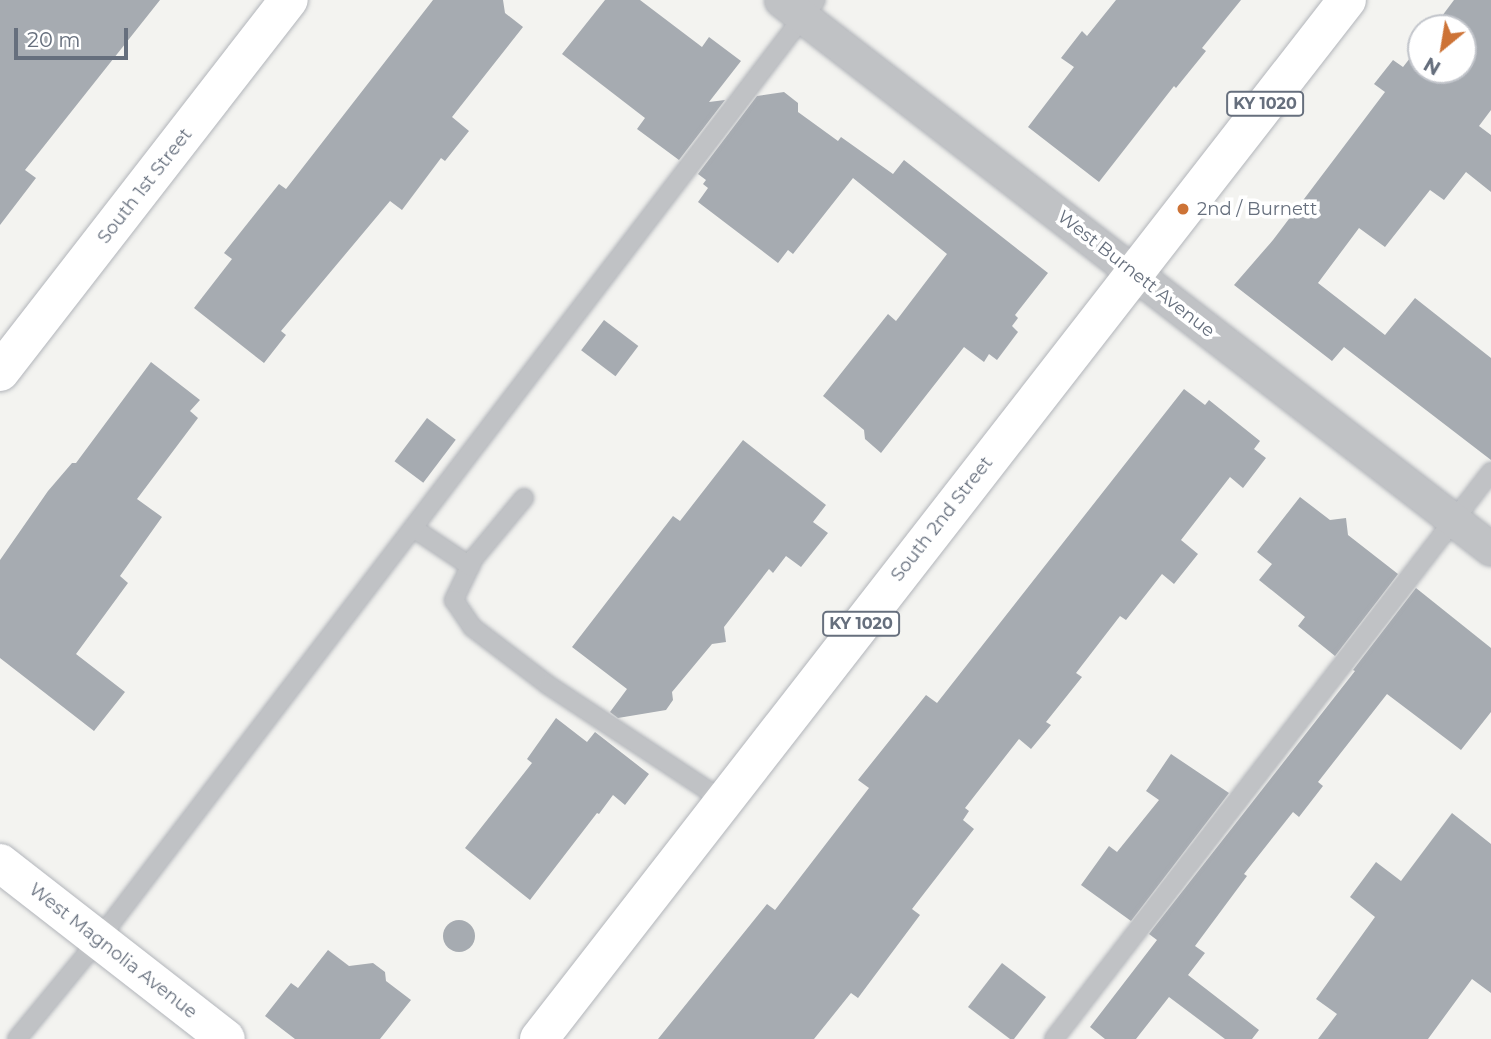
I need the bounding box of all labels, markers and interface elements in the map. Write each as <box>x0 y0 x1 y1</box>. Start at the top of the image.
scale bar <box>18 14 131 58</box>
north arrow <box>1407 14 1477 84</box>
text: 20 m <box>27 27 81 52</box>
text: N <box>1420 52 1445 80</box>
road number: KY 1020 <box>1225 92 1305 116</box>
street label: South 1st Street <box>93 124 197 248</box>
place label: 2nd / Burnett <box>1197 198 1317 220</box>
marker: 2nd / Burnett <box>1175 201 1191 217</box>
street label: West Burnett Avenue <box>1053 206 1219 342</box>
street label: South 2nd Street <box>887 452 997 586</box>
road number: KY 1020 <box>821 611 901 636</box>
street label: West Magnolia Avenue <box>25 879 201 1023</box>

